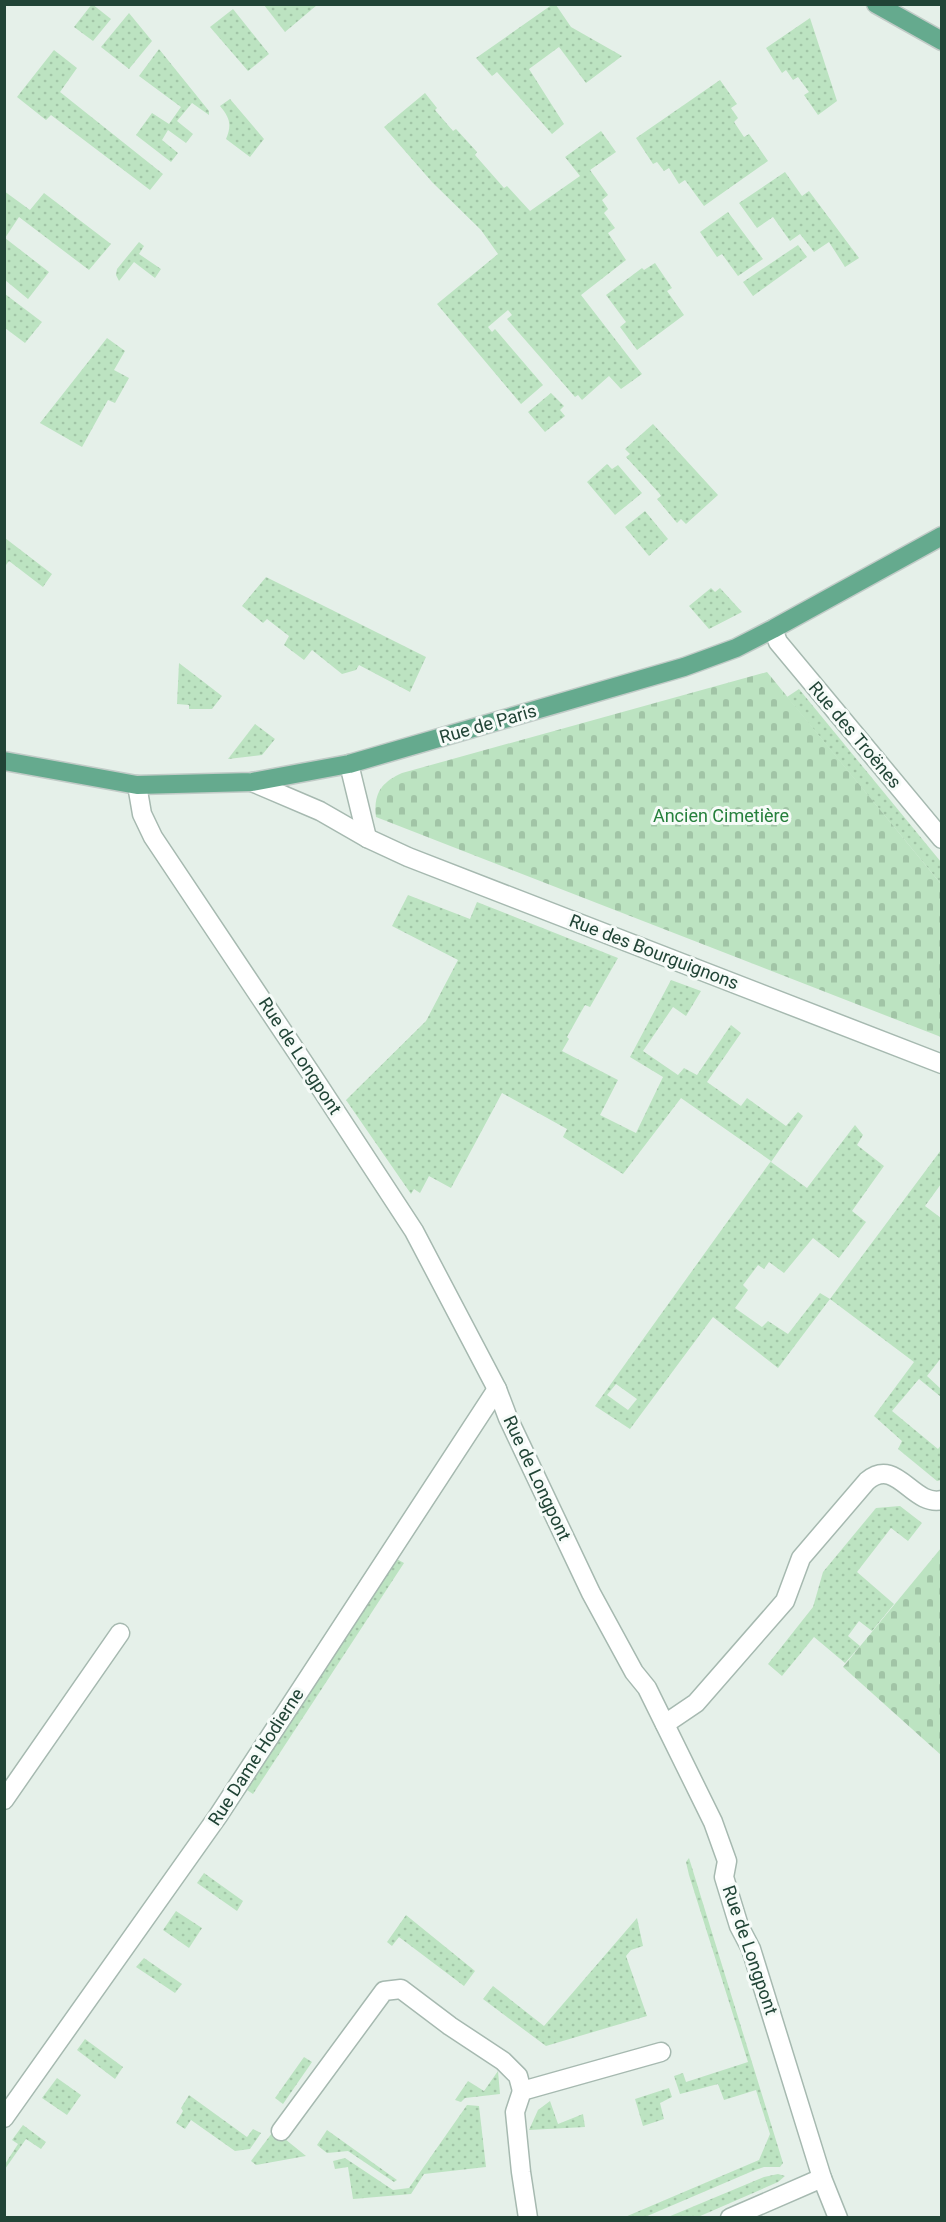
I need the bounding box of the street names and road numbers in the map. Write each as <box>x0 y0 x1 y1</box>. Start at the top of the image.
street label: Rue des Troënes <box>805 677 906 792</box>
street label: Rue de Paris <box>437 700 539 747</box>
street label: Rue des Bourguignons <box>567 910 742 994</box>
street label: Rue de Longpont <box>255 993 346 1118</box>
street label: Rue de Longpont <box>499 1412 576 1544</box>
street label: Rue Dame Hodierne <box>203 1684 308 1829</box>
street label: Rue de Longpont <box>719 1882 782 2017</box>

